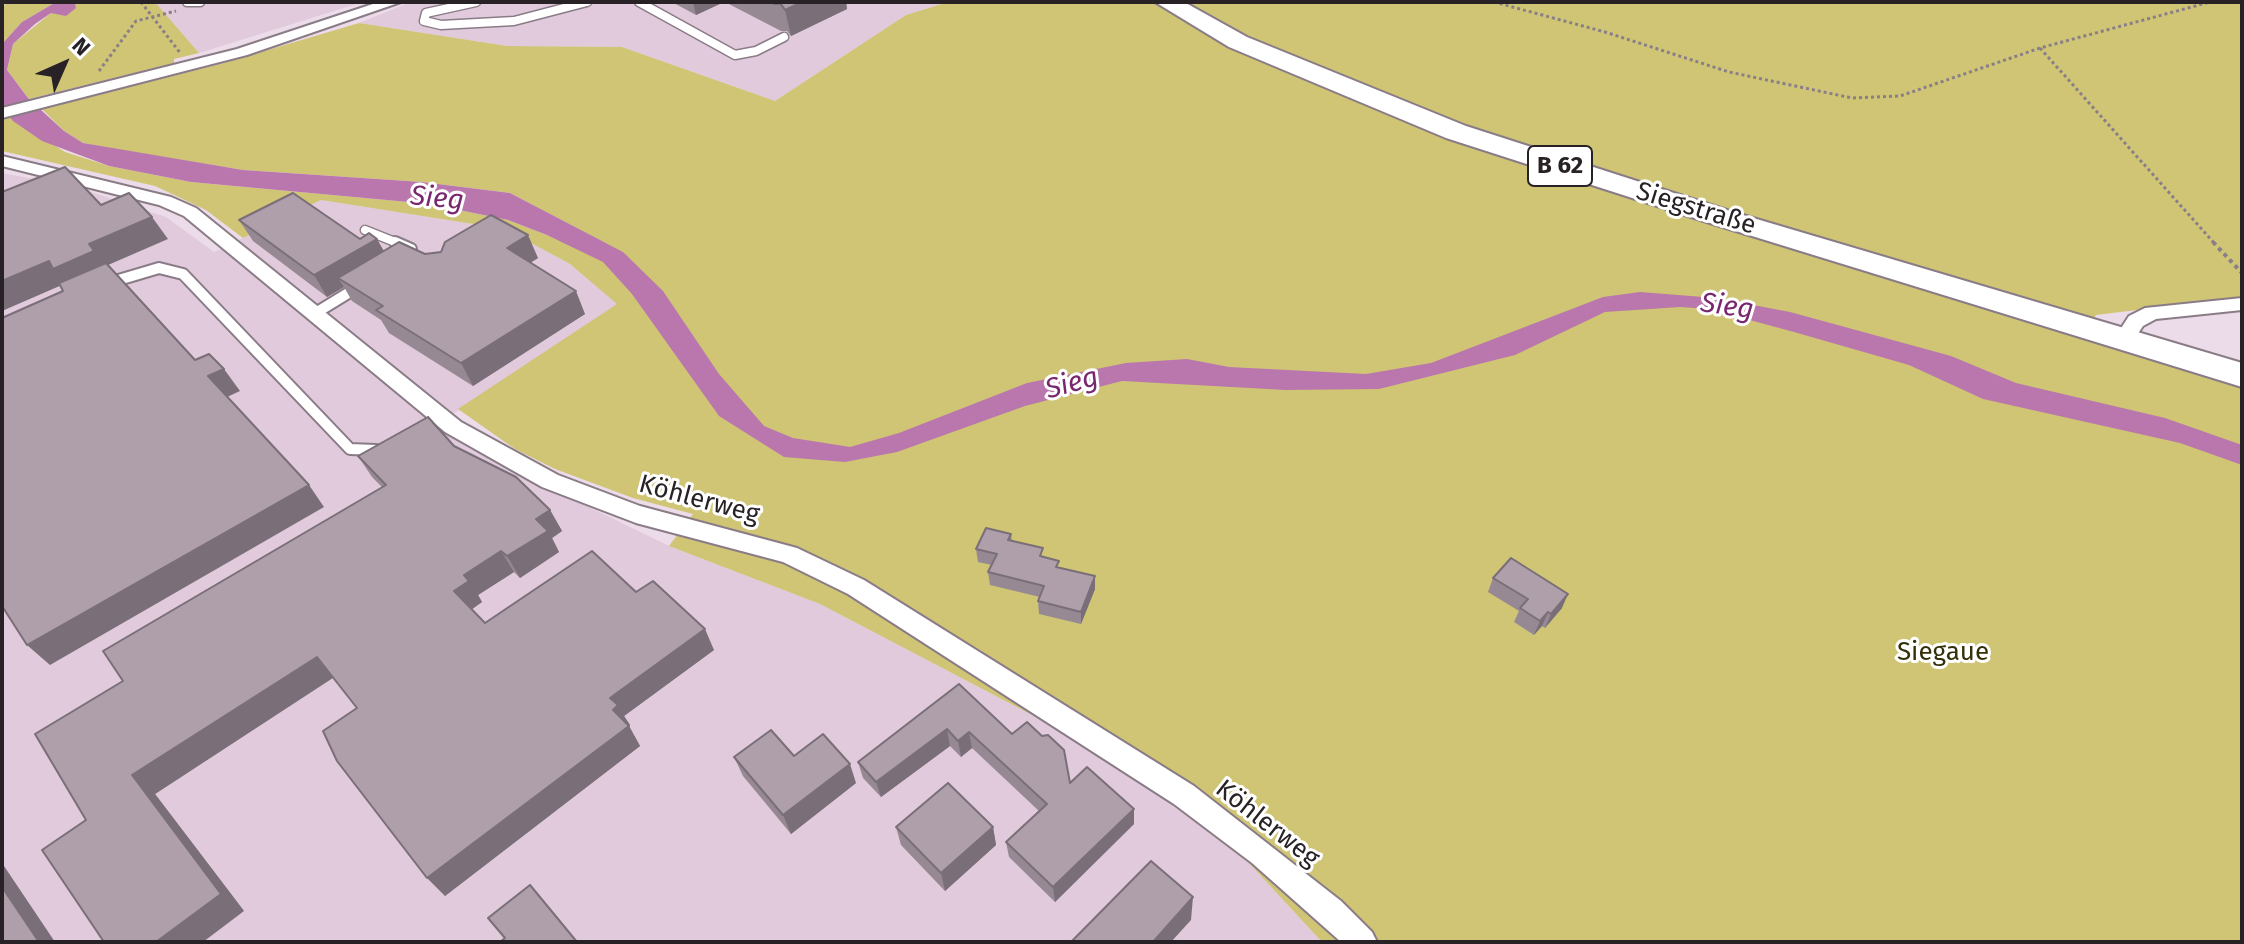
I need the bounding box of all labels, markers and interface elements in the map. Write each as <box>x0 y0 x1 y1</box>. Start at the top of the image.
north arrow <box>24 24 104 104</box>
text: N <box>67 32 96 61</box>
road number: B 62 <box>1528 146 1592 186</box>
street label: Siegstraße <box>1632 176 1760 242</box>
water label: Sieg <box>409 179 465 219</box>
water label: Sieg <box>1698 287 1756 327</box>
water label: Sieg <box>1042 361 1102 407</box>
street label: Köhlerweg <box>635 469 763 531</box>
park label: Siegaue <box>1897 637 1989 669</box>
street label: Köhlerweg <box>1209 774 1325 874</box>

